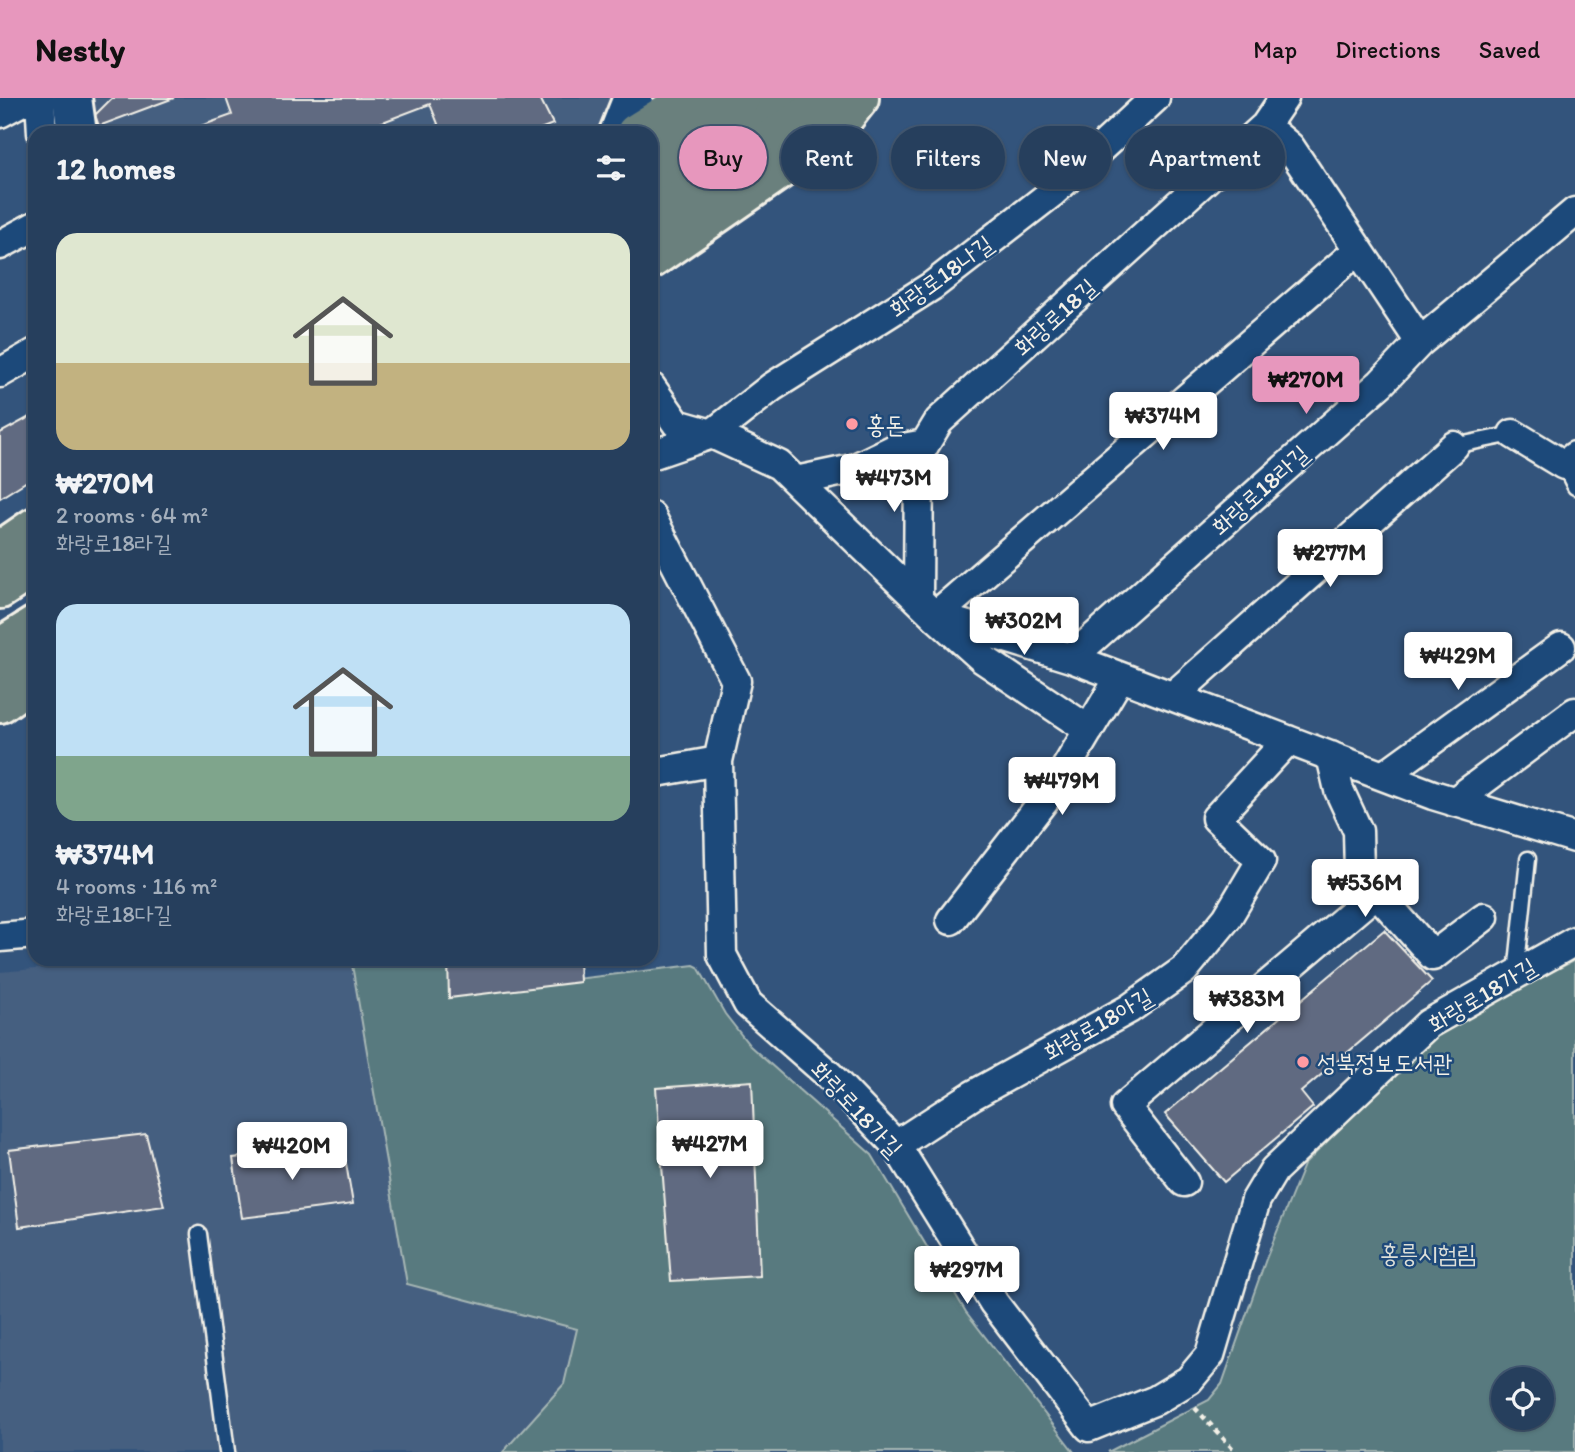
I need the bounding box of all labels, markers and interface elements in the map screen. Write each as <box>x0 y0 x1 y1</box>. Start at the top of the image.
text: Nestly <box>35 30 125 69</box>
text: Map <box>1253 35 1297 64</box>
text: Directions <box>1335 35 1441 64</box>
text: Saved <box>1479 35 1540 64</box>
chip: Buy <box>679 126 767 189</box>
chip: Rent <box>781 126 877 189</box>
chip: Filters <box>891 126 1005 189</box>
chip: New <box>1019 126 1111 189</box>
chip: Apartment <box>1125 126 1285 189</box>
icon: filters <box>592 149 630 187</box>
text: 12 homes <box>56 150 176 187</box>
street label: 화랑로18나길 <box>884 229 998 323</box>
street label: 화랑로18길 <box>1008 272 1102 362</box>
icon: home <box>280 278 406 404</box>
pin: ₩270M <box>1257 356 1355 416</box>
text: ₩270M <box>1268 365 1344 393</box>
pin: ₩374M <box>1114 392 1212 452</box>
text: ₩374M <box>1125 401 1201 429</box>
place label: 홍돈 <box>866 410 905 439</box>
marker: 홍돈 <box>844 416 860 432</box>
street label: 화랑로18라길 <box>1205 439 1315 541</box>
pin: ₩473M <box>845 454 943 514</box>
text: ₩473M <box>856 463 932 491</box>
text: ₩270M <box>56 464 154 501</box>
text: 2 rooms · 64 m² <box>56 501 208 529</box>
text: 화랑로18라길 <box>56 529 172 557</box>
pin: ₩277M <box>1281 530 1379 589</box>
text: ₩277M <box>1294 538 1366 566</box>
pin: ₩302M <box>975 598 1073 657</box>
text: ₩302M <box>986 606 1062 634</box>
pin: ₩429M <box>1409 632 1507 692</box>
text: ₩429M <box>1420 641 1496 669</box>
icon: home <box>280 649 406 775</box>
pin: ₩479M <box>1013 758 1111 817</box>
text: ₩479M <box>1024 766 1100 794</box>
text: ₩374M <box>56 835 155 872</box>
pin: ₩536M <box>1316 860 1414 919</box>
text: ₩536M <box>1328 868 1402 896</box>
text: 4 rooms · 116 m² <box>56 872 218 900</box>
text: 화랑로18다길 <box>56 900 172 928</box>
street label: 화랑로18가길 <box>1423 951 1541 1039</box>
pin: ₩383M <box>1198 976 1296 1035</box>
street label: 화랑로18아길 <box>1038 981 1158 1067</box>
text: ₩383M <box>1209 984 1285 1012</box>
place label: 성북정보도서관 <box>1317 1048 1452 1077</box>
marker: 성북정보도서관 <box>1295 1054 1311 1070</box>
street label: 화랑로18가길 <box>805 1055 909 1163</box>
pin: ₩427M <box>661 1121 759 1180</box>
pin: ₩420M <box>243 1122 341 1182</box>
text: ₩427M <box>672 1129 748 1157</box>
text: ₩420M <box>253 1131 331 1159</box>
park label: 홍릉시험림 <box>1380 1239 1476 1268</box>
pin: ₩297M <box>918 1246 1016 1306</box>
text: ₩297M <box>930 1255 1004 1283</box>
map controls <box>1491 1367 1554 1430</box>
button: locate <box>1491 1367 1554 1430</box>

